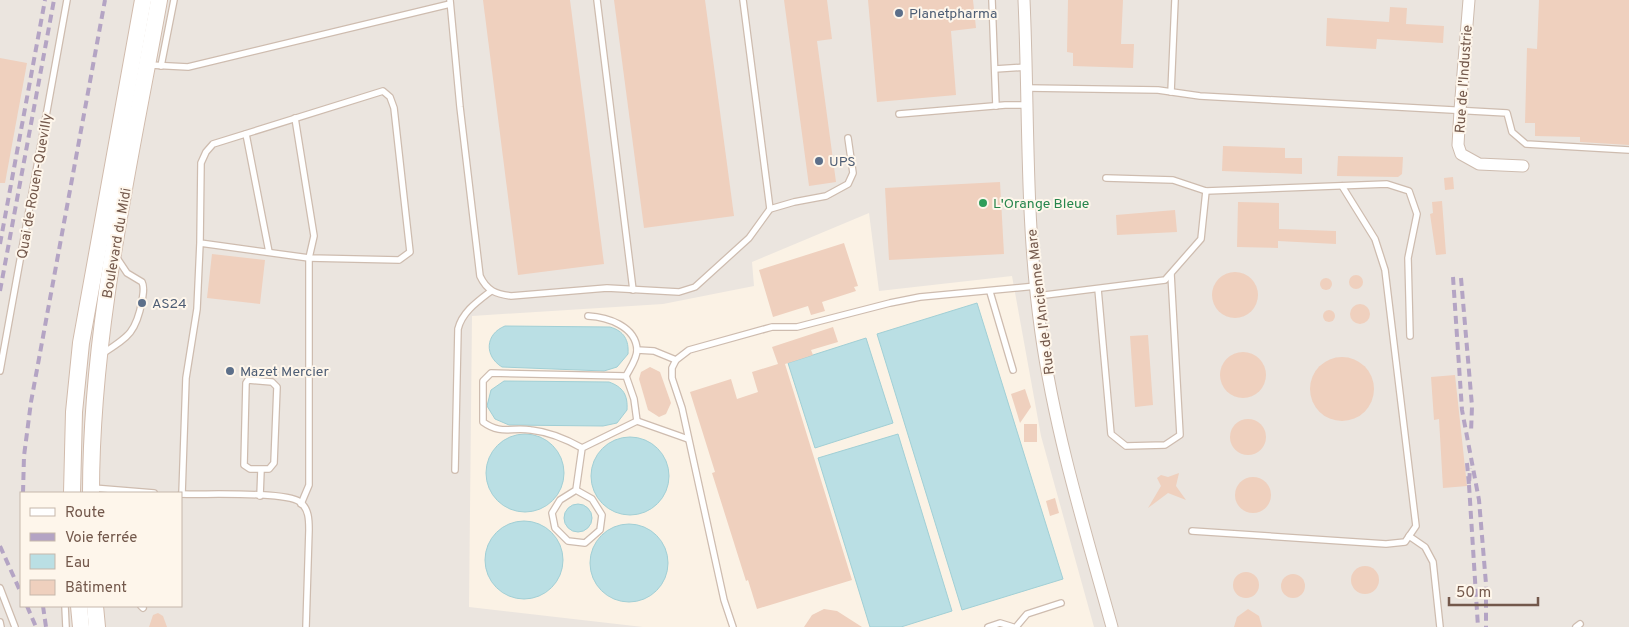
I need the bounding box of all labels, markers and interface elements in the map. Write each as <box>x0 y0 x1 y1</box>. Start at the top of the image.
place label: Planetpharma <box>909 6 997 23</box>
marker: Planetpharma <box>893 7 905 19</box>
street label: Rue de l'Industrie <box>1452 24 1477 134</box>
street label: Quai de Rouen-Quevilly <box>14 112 57 260</box>
place label: UPS <box>829 154 856 171</box>
marker: UPS <box>813 155 825 167</box>
street label: Boulevard du Midi <box>99 187 136 300</box>
place label: L'Orange Bleue <box>993 196 1089 213</box>
marker: L'Orange Bleue <box>977 197 989 209</box>
street label: Rue de l'Ancienne Mare <box>1024 228 1059 376</box>
place label: AS24 <box>152 296 187 313</box>
marker: AS24 <box>136 297 148 309</box>
place label: Mazet Mercier <box>240 364 329 381</box>
marker: Mazet Mercier <box>224 365 236 377</box>
legend <box>20 492 182 607</box>
text: Route <box>65 504 105 523</box>
text: Voie ferrée <box>65 529 137 548</box>
text: Eau <box>65 554 90 573</box>
scale bar <box>1449 574 1538 606</box>
text: Bâtiment <box>65 579 127 598</box>
text: 50 m <box>1456 584 1491 603</box>

